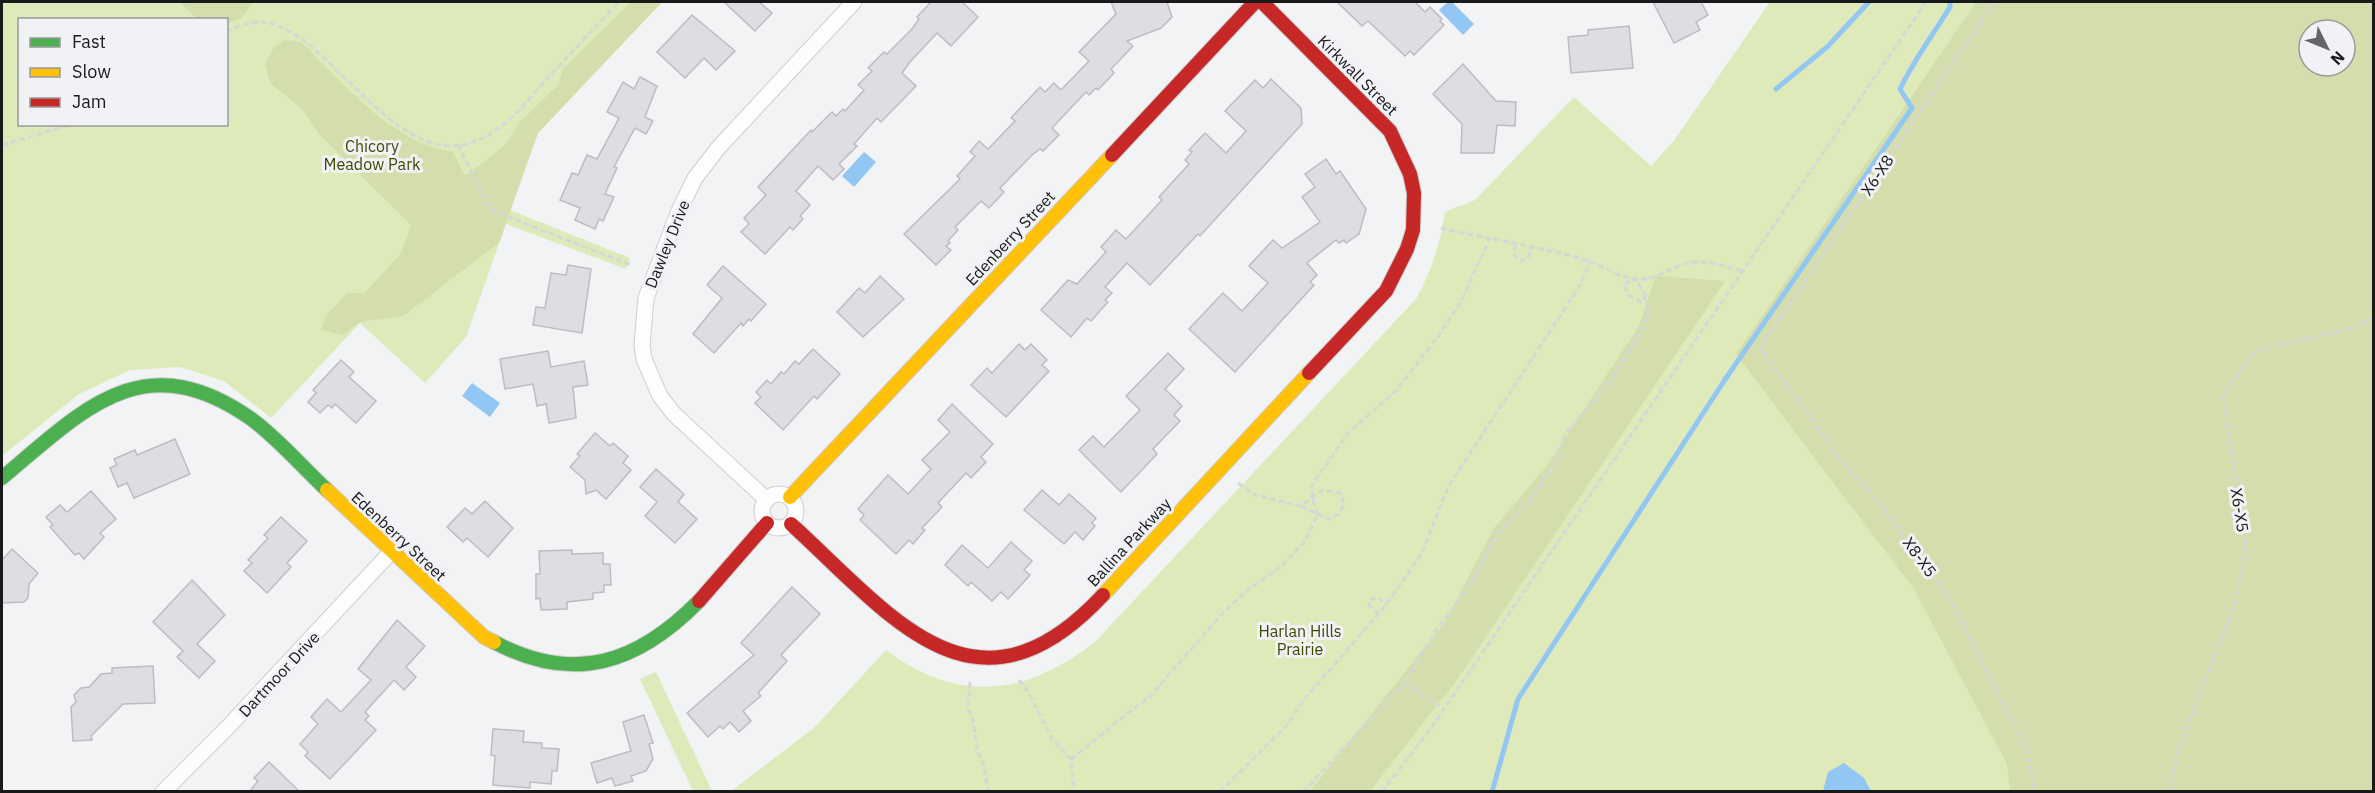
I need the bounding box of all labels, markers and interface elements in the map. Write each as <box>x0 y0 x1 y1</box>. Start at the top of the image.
legend <box>18 18 228 126</box>
north arrow <box>2297 18 2357 78</box>
text: Fast <box>72 30 106 53</box>
street label: Kirkwall Street <box>1314 31 1402 119</box>
text: N <box>2327 47 2349 69</box>
text: Slow <box>72 60 111 83</box>
text: Jam <box>72 90 107 113</box>
park label: Chicory Meadow Park <box>324 136 421 174</box>
street label: X6-X8 <box>1856 151 1898 199</box>
street label: Edenberry Street <box>961 187 1059 289</box>
street label: Dawley Drive <box>640 197 694 291</box>
street label: X6-X5 <box>2227 486 2253 534</box>
street label: Edenberry Street <box>348 487 450 585</box>
street label: Ballina Parkway <box>1083 493 1175 591</box>
street label: X8-X5 <box>1899 533 1941 581</box>
park label: Harlan Hills Prairie <box>1258 621 1342 659</box>
street label: Dartmoor Drive <box>234 627 324 721</box>

